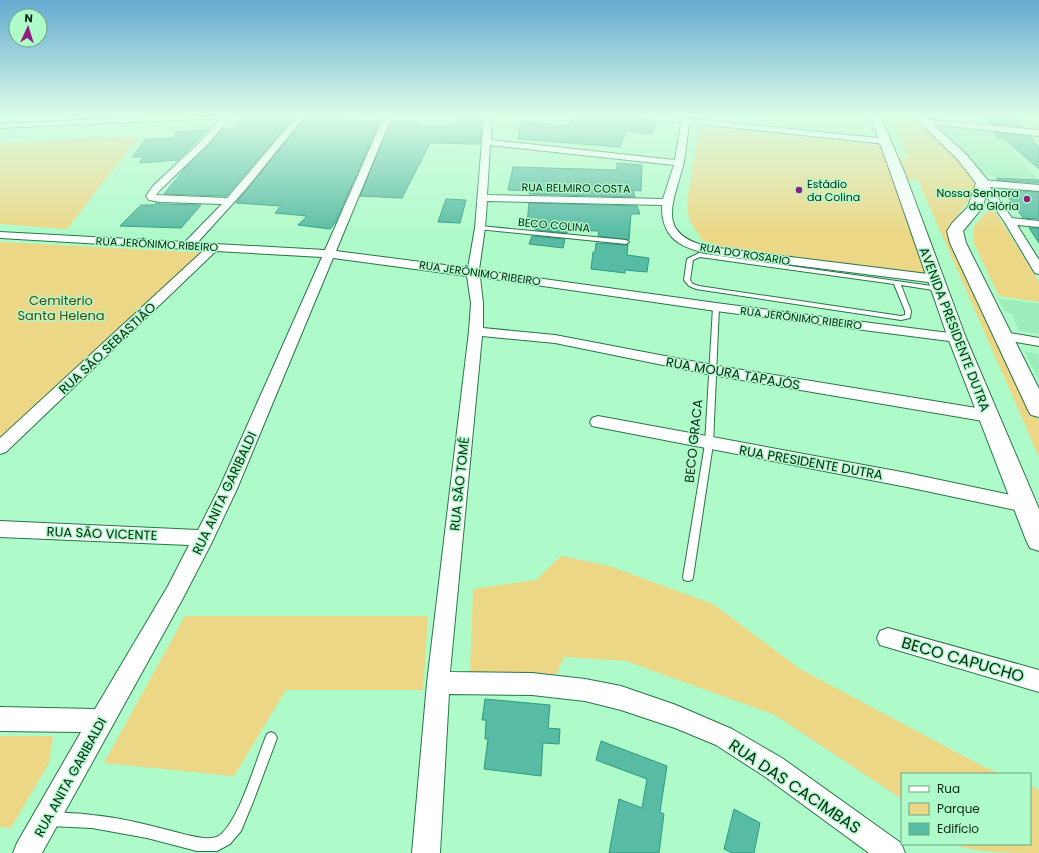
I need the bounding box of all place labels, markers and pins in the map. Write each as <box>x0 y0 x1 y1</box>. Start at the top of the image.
place label: Estádio da Colina <box>807 176 860 205</box>
marker: Estádio da Colina <box>794 185 804 195</box>
place label: Nossa Senhora da Glória <box>936 185 1019 214</box>
marker: Nossa Senhora da Glória <box>1022 194 1032 204</box>

